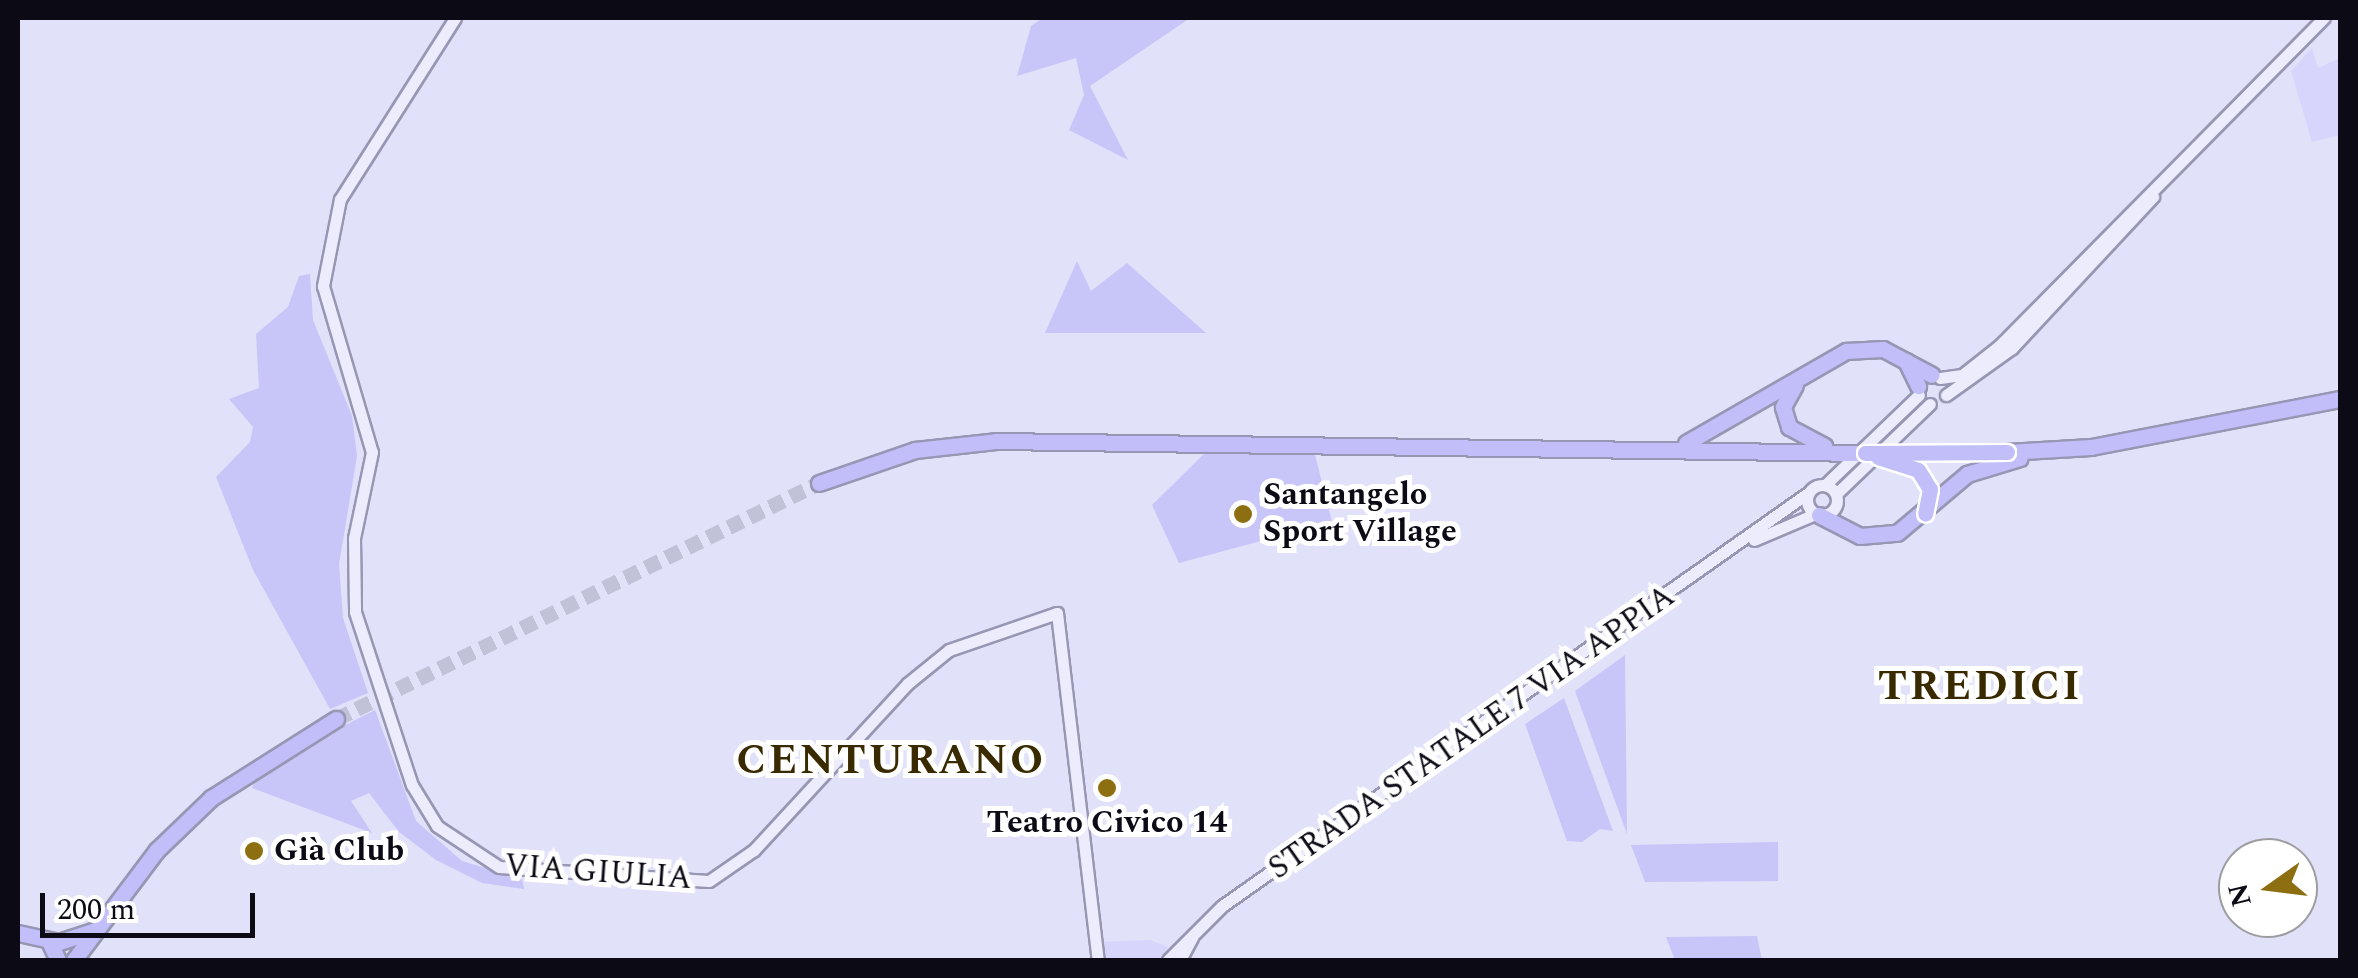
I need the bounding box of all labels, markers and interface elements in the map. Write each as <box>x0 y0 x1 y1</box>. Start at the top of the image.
place label: Santangelo Sport Village <box>1263 477 1457 552</box>
marker: Santangelo Sport Village <box>1232 503 1254 525</box>
street label: STRADA STATALE 7 VIA APPIA <box>1262 578 1682 888</box>
district label: TREDICI <box>1878 662 2082 712</box>
district label: CENTURANO <box>736 736 1046 786</box>
marker: Teatro Civico 14 <box>1096 777 1118 799</box>
place label: Teatro Civico 14 <box>986 804 1228 842</box>
place label: Già Club <box>274 832 404 870</box>
north arrow <box>2218 838 2318 938</box>
marker: Già Club <box>243 840 265 862</box>
street label: VIA GIULIA <box>503 847 693 899</box>
scale bar <box>45 873 260 935</box>
text: N <box>2217 879 2264 911</box>
text: 200 m <box>57 887 135 933</box>

